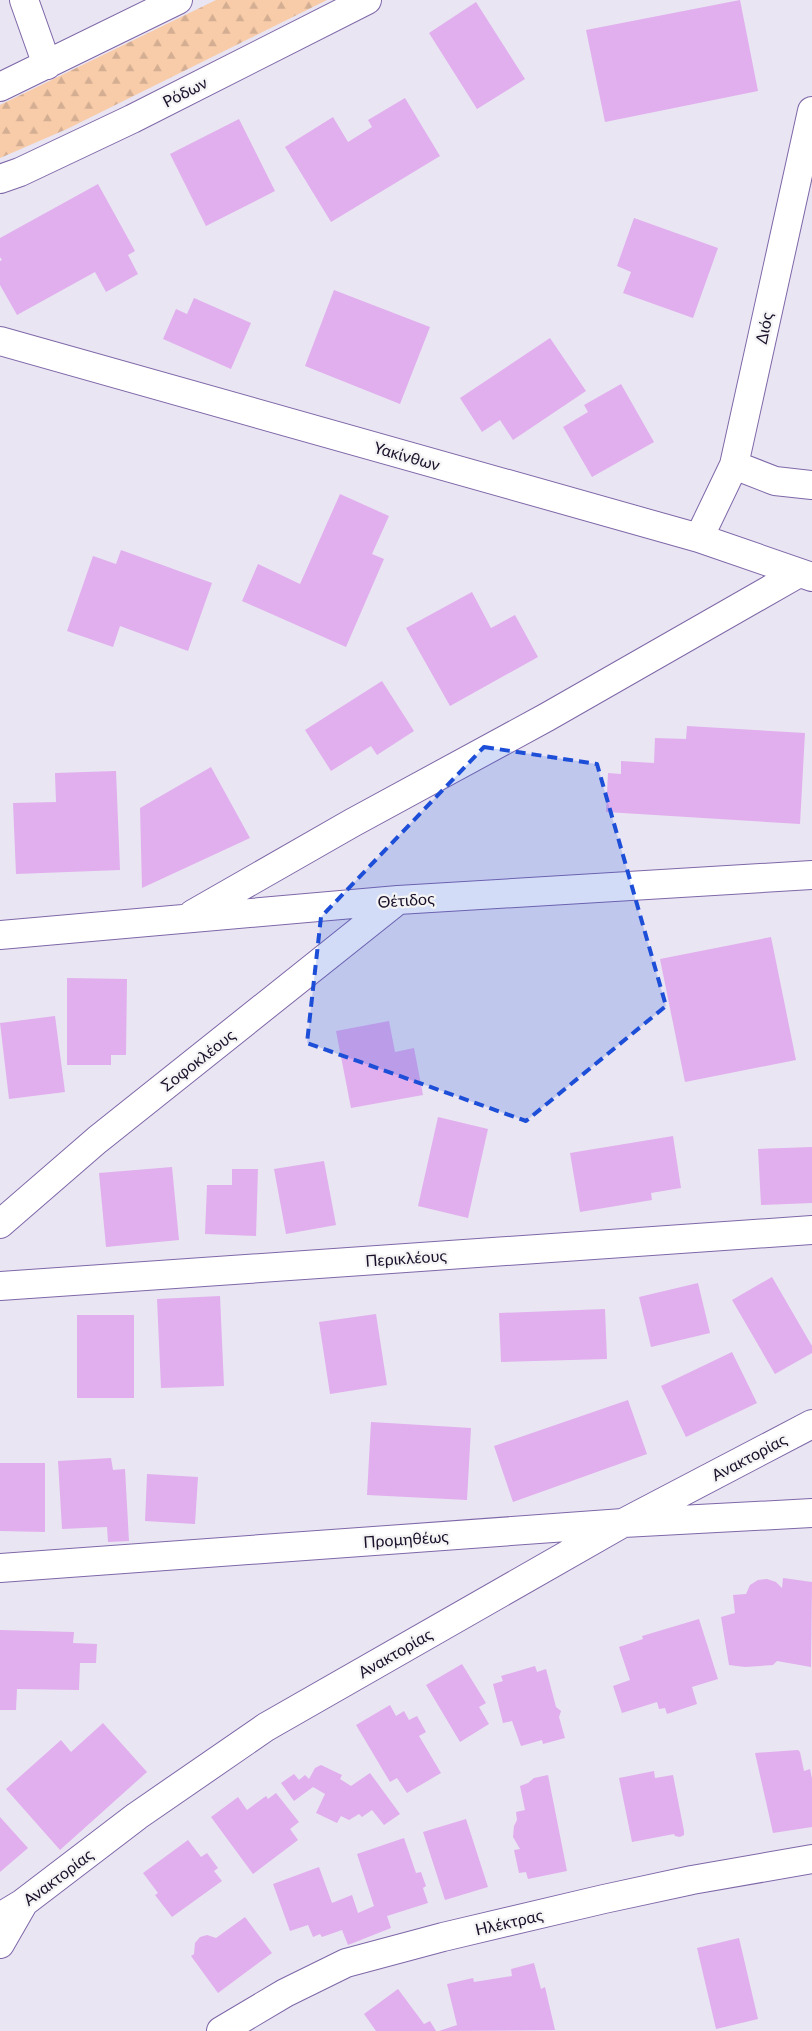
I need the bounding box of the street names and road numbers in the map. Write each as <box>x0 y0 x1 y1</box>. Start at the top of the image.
street label: Ρόδων <box>159 72 210 111</box>
street label: Διός <box>751 310 776 345</box>
street label: Υακίνθων <box>372 437 442 474</box>
street label: Θέτιδος <box>377 888 436 911</box>
street label: Σοφοκλέους <box>157 1025 239 1094</box>
street label: Περικλέους <box>365 1245 448 1270</box>
street label: Ανακτορίας <box>708 1429 790 1484</box>
street label: Προμηθέως <box>363 1526 450 1551</box>
street label: Ανακτορίας <box>354 1624 436 1681</box>
street label: Ανακτορίας <box>19 1844 97 1909</box>
street label: Ηλέκτρας <box>473 1904 545 1939</box>

